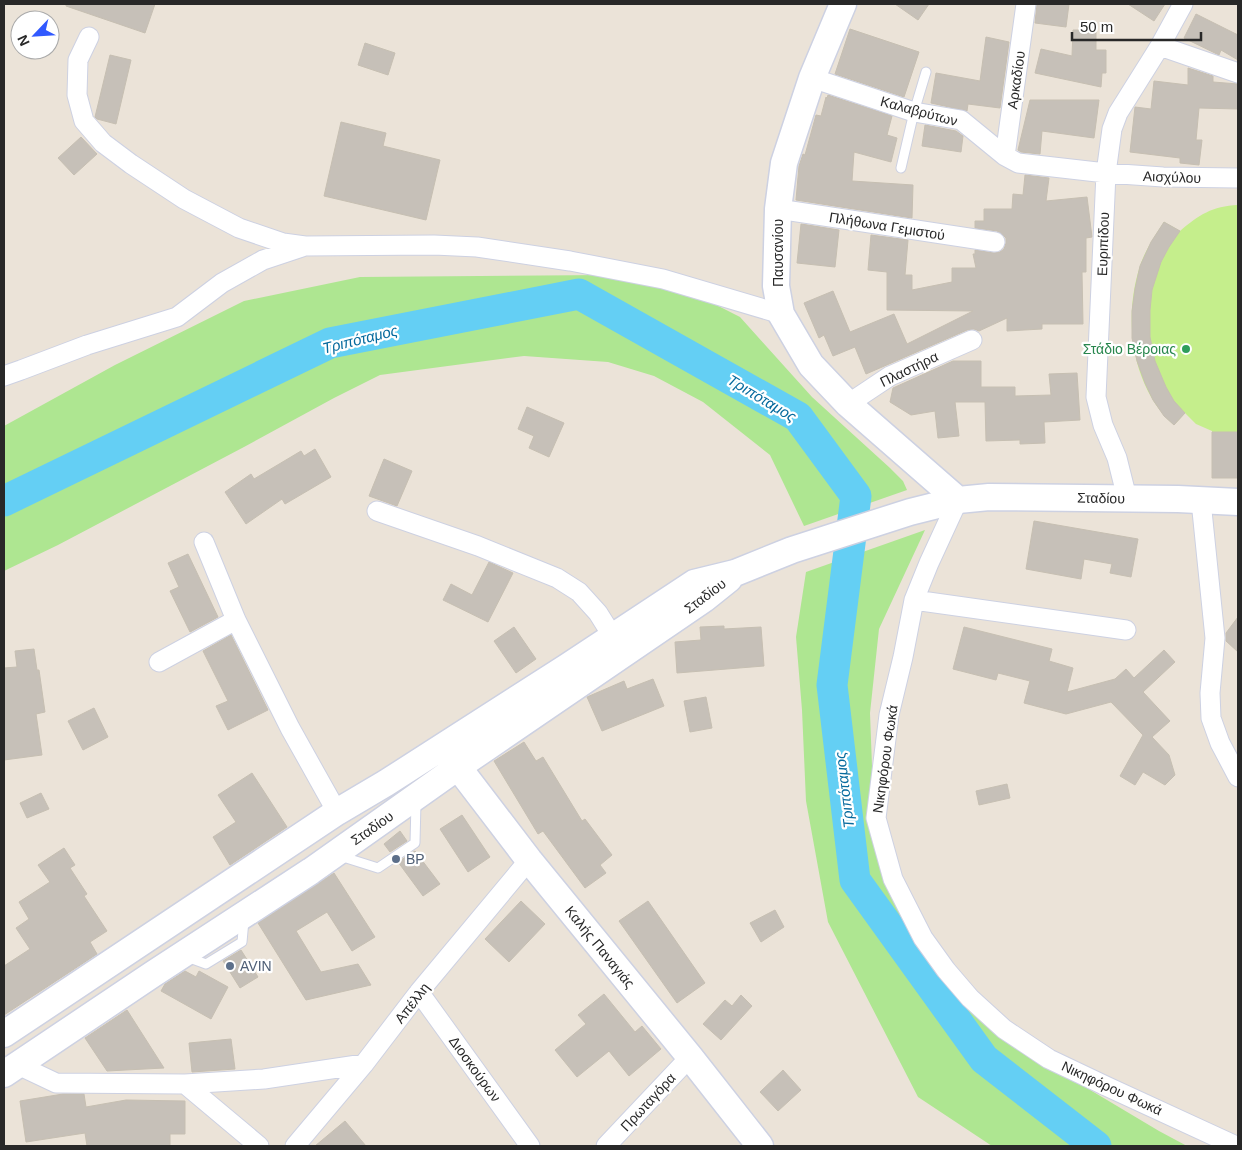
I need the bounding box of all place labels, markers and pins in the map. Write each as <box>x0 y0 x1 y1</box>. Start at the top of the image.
place label: Στάδιο Βέροιας <box>1083 341 1176 357</box>
marker: Στάδιο Βέροιας <box>1180 343 1192 355</box>
place label: BP <box>406 851 425 867</box>
marker: BP <box>390 853 402 865</box>
place label: AVIN <box>240 958 272 974</box>
marker: AVIN <box>224 960 236 972</box>

